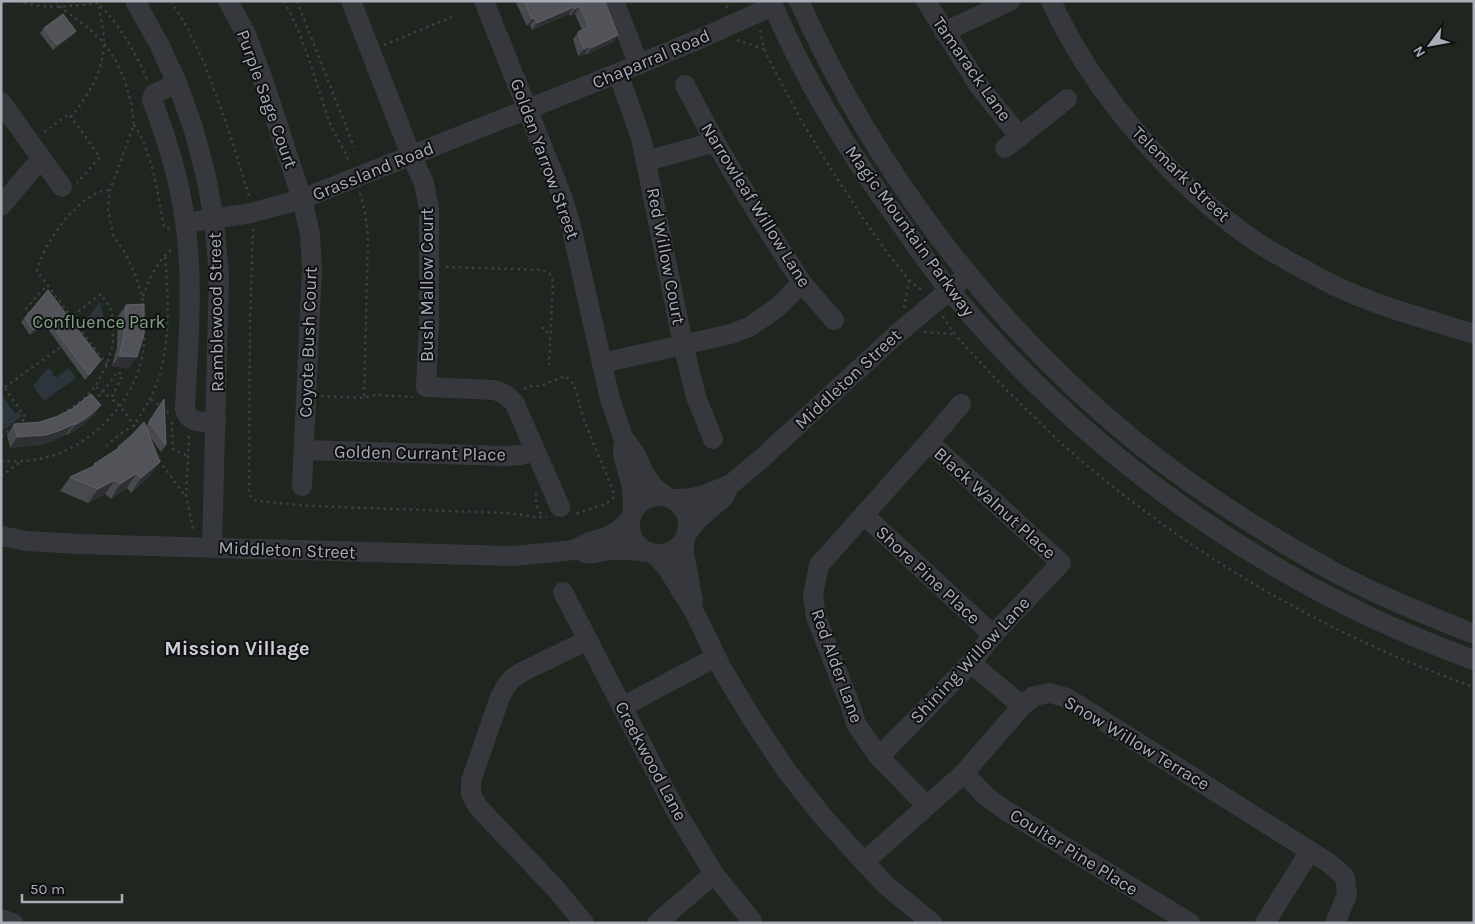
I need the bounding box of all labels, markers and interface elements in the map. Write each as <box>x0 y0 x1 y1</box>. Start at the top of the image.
street label: Tamarack Lane <box>928 12 1016 126</box>
north arrow <box>1405 20 1455 70</box>
street label: Chaparral Road <box>589 24 713 94</box>
street label: Purple Sage Court <box>232 27 302 172</box>
text: N <box>1410 43 1429 60</box>
street label: Golden Yarrow Street <box>506 75 584 243</box>
street label: Narrowleaf Willow Lane <box>696 119 816 291</box>
street label: Telemark Street <box>1127 122 1235 227</box>
street label: Grassland Road <box>309 137 437 205</box>
street label: Magic Mountain Parkway <box>841 141 980 321</box>
street label: Red Willow Court <box>642 186 690 327</box>
street label: Bush Mallow Court <box>416 208 438 362</box>
street label: Ramblewood Street <box>204 232 228 392</box>
street label: Coyote Bush Court <box>294 266 322 418</box>
park label: Confluence Park <box>32 311 166 333</box>
street label: Middleton Street <box>790 324 906 434</box>
street label: Golden Currant Place <box>334 441 506 465</box>
street label: Black Walnut Place <box>929 442 1061 564</box>
street label: Shore Pine Place <box>871 521 985 629</box>
street label: Middleton Street <box>218 537 356 563</box>
street label: Shining Willow Lane <box>905 592 1035 728</box>
street label: Red Alder Lane <box>806 606 868 726</box>
district label: Mission Village <box>164 637 310 660</box>
street label: Snow Willow Terrace <box>1060 691 1214 795</box>
street label: Creekwood Lane <box>610 697 692 825</box>
street label: Coulter Pine Place <box>1006 804 1142 900</box>
scale bar <box>22 872 122 904</box>
text: 50 m <box>30 880 65 898</box>

